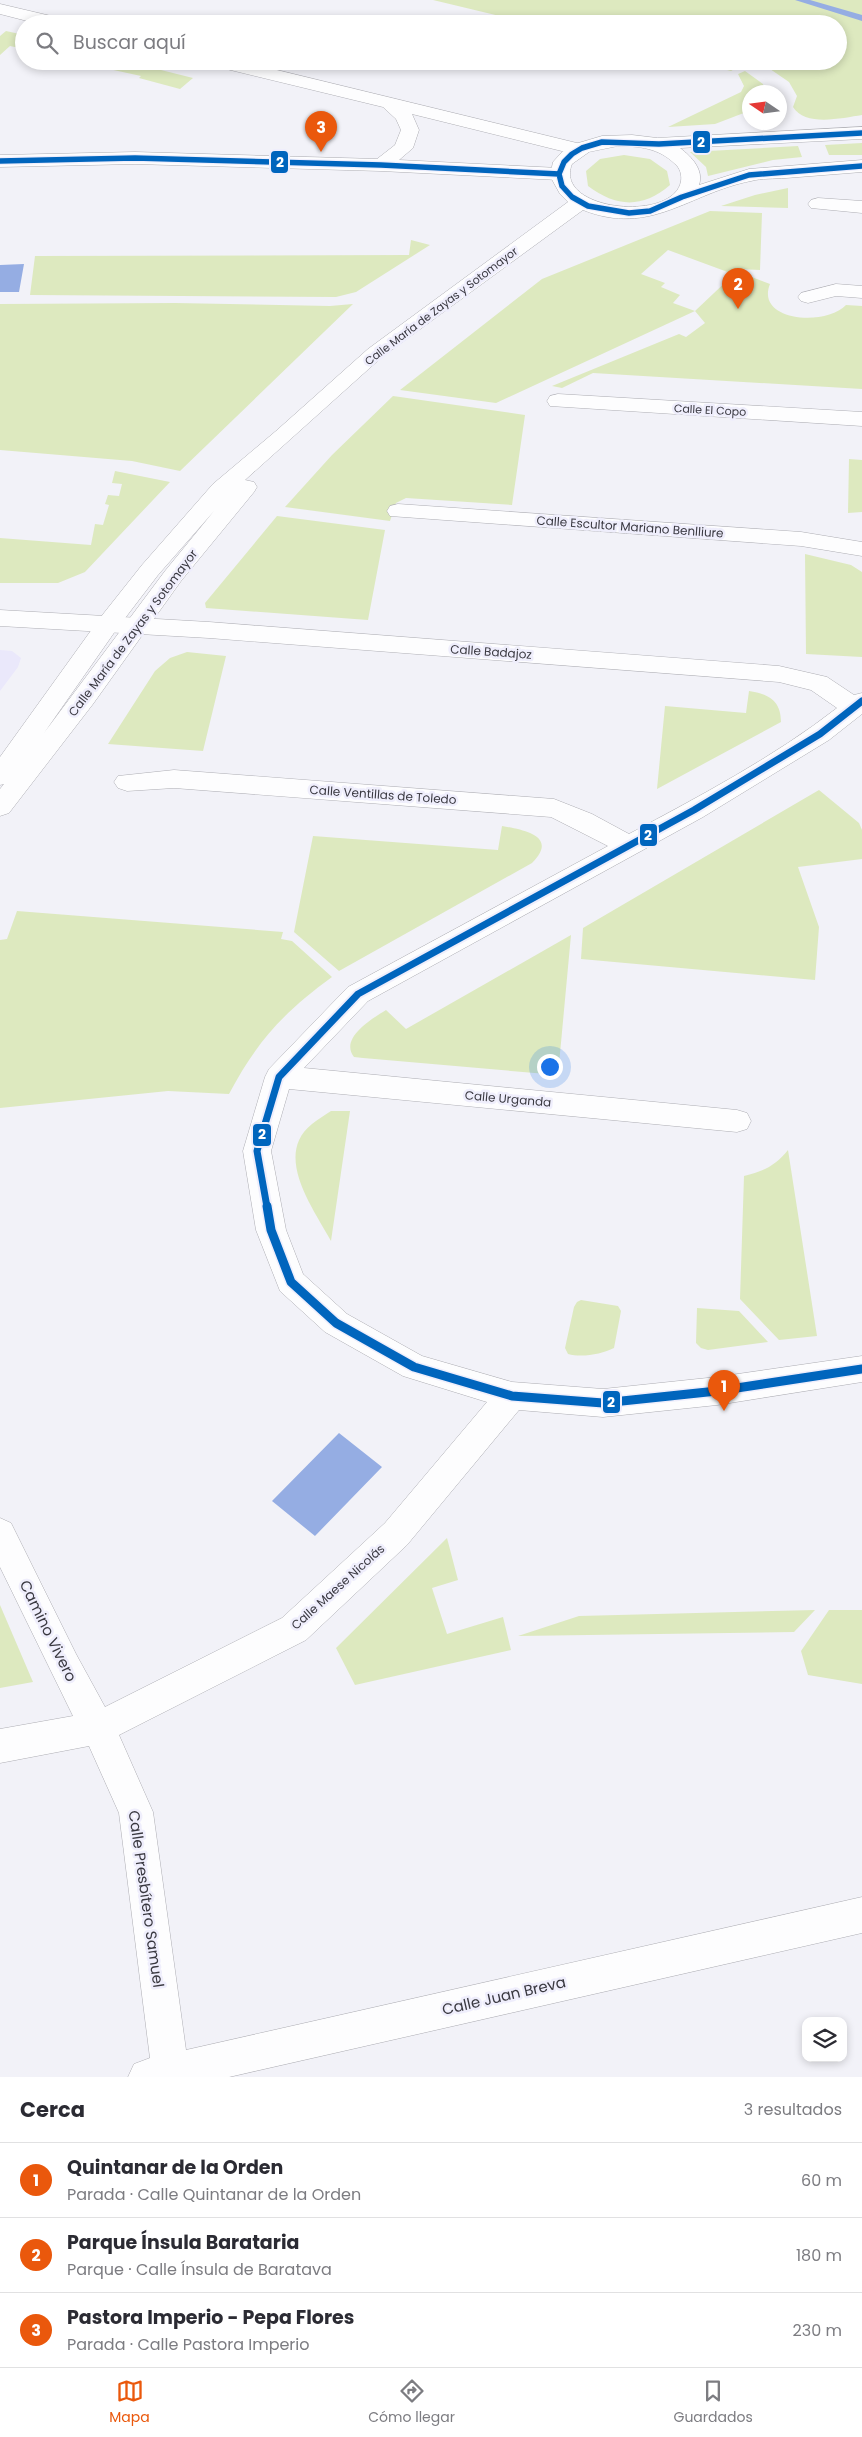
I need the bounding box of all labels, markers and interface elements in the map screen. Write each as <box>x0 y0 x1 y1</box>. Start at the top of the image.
search box <box>15 15 847 70</box>
icon: search <box>33 29 61 57</box>
text: Buscar aquí <box>73 29 186 56</box>
north arrow <box>742 85 787 130</box>
pin: 3 <box>305 111 337 152</box>
line badge: 2 <box>692 130 711 154</box>
text: 2 <box>697 132 705 152</box>
line badge: 2 <box>270 150 289 174</box>
text: 2 <box>276 152 284 172</box>
street label: Calle María de Zayas y Sotomayor <box>361 243 521 369</box>
pin: 2 <box>722 268 754 309</box>
street label: Calle El Copo <box>673 400 747 420</box>
street label: Calle Escultor Mariano Benlliure <box>536 511 724 542</box>
street label: Calle María de Zayas y Sotomayor <box>64 545 201 720</box>
street label: Calle Badajoz <box>450 640 532 663</box>
street label: Calle Ventillas de Toledo <box>309 781 457 808</box>
line badge: 2 <box>639 823 658 847</box>
text: 2 <box>644 825 652 845</box>
your location <box>537 1054 563 1080</box>
street label: Calle Urganda <box>464 1086 552 1111</box>
line badge: 2 <box>252 1123 272 1147</box>
text: 2 <box>258 1124 266 1144</box>
pin: 1 <box>708 1370 740 1411</box>
line badge: 2 <box>602 1390 621 1414</box>
text: 2 <box>607 1392 615 1412</box>
street label: Calle Maese Nicolás <box>287 1540 388 1633</box>
street label: Camino Vivero <box>15 1576 82 1685</box>
street label: Calle Presbítero Samuel <box>124 1809 169 1989</box>
street label: Calle Juan Breva <box>440 1971 568 2020</box>
map controls <box>802 2017 847 2062</box>
button: layers <box>802 2017 847 2062</box>
text: Cerca <box>20 2095 85 2124</box>
text: 3 resultados <box>744 2098 842 2121</box>
text: Quintanar de la Orden <box>67 2154 283 2181</box>
text: 1 <box>33 2169 39 2192</box>
text: 60 m <box>801 2169 842 2192</box>
text: Parada · Calle Quintanar de la Orden <box>67 2183 361 2206</box>
text: Parque Ínsula Barataria <box>67 2229 299 2256</box>
text: 2 <box>31 2244 41 2267</box>
text: 180 m <box>796 2244 842 2267</box>
text: Parque · Calle Ínsula de Baratava <box>67 2258 332 2281</box>
text: Pastora Imperio - Pepa Flores <box>67 2304 354 2331</box>
text: 3 <box>31 2319 41 2342</box>
text: 230 m <box>793 2319 842 2342</box>
text: Parada · Calle Pastora Imperio <box>67 2333 310 2356</box>
tab: Mapa <box>109 2377 150 2428</box>
tab: Cómo llegar <box>368 2377 455 2428</box>
tab: Guardados <box>674 2377 753 2428</box>

